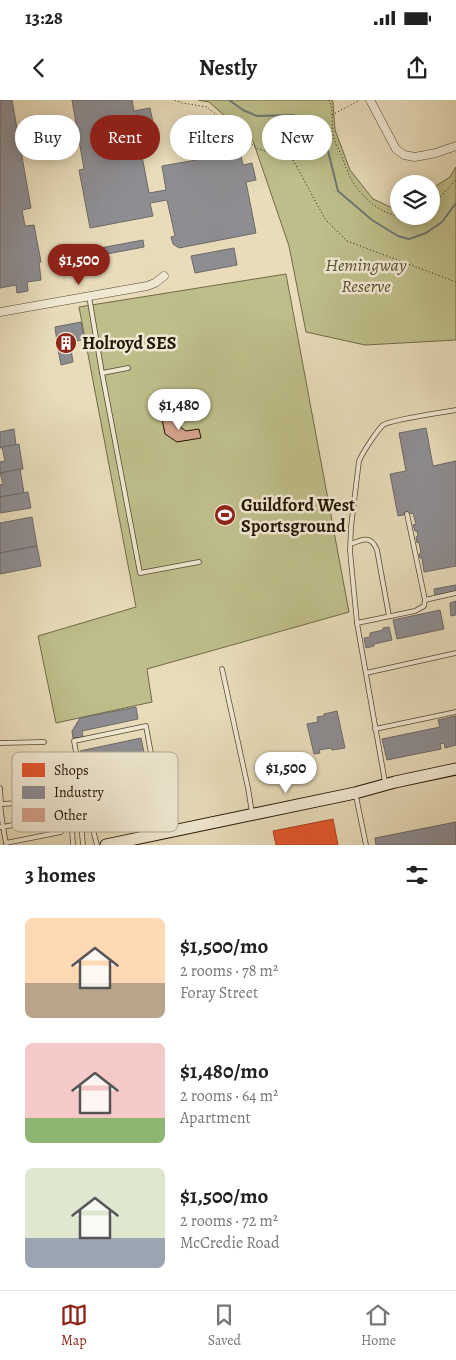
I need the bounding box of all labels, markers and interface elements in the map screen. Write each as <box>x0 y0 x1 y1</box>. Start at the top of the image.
text: 13:28 <box>25 5 63 31</box>
text: Nestly <box>199 53 257 83</box>
icon: back <box>25 54 53 82</box>
icon: share <box>403 54 431 82</box>
chip: Buy <box>15 115 80 160</box>
chip: Rent <box>90 115 160 160</box>
chip: Filters <box>170 115 252 160</box>
chip: New <box>262 115 332 160</box>
map controls <box>390 175 440 225</box>
button: layers <box>390 175 440 225</box>
pin: $1,500 <box>38 244 120 286</box>
text: $1,500 <box>59 249 99 271</box>
park label: Hemingway Reserve <box>325 253 407 298</box>
building icon: Holroyd SES <box>54 331 78 355</box>
place label: Holroyd SES <box>82 331 176 355</box>
pin: $1,480 <box>138 388 220 431</box>
text: $1,480 <box>159 394 199 416</box>
place label: Guildford West Sportsground <box>241 493 355 538</box>
sports icon: Guildford West Sportsground <box>213 503 237 527</box>
legend <box>12 752 178 832</box>
pin: $1,500 <box>245 752 327 794</box>
text: $1,500 <box>266 757 306 779</box>
text: Shops <box>54 761 89 780</box>
text: Industry <box>54 783 104 802</box>
text: Other <box>54 806 88 825</box>
text: 3 homes <box>25 861 96 889</box>
icon: filters <box>403 861 431 889</box>
text: $1,500/mo <box>180 932 268 960</box>
icon: home <box>65 938 125 998</box>
text: 2 rooms · 78 m² <box>180 960 278 982</box>
text: Foray Street <box>180 982 258 1004</box>
text: $1,480/mo <box>180 1057 269 1085</box>
icon: home <box>65 1063 125 1123</box>
text: 2 rooms · 64 m² <box>180 1085 278 1107</box>
text: Apartment <box>180 1107 251 1129</box>
text: $1,500/mo <box>180 1182 268 1210</box>
icon: home <box>65 1188 125 1248</box>
text: 2 rooms · 72 m² <box>180 1210 278 1232</box>
text: McCredie Road <box>180 1232 280 1254</box>
tab: Map <box>60 1301 88 1350</box>
tab: Saved <box>208 1301 241 1350</box>
tab: Home <box>361 1301 396 1350</box>

